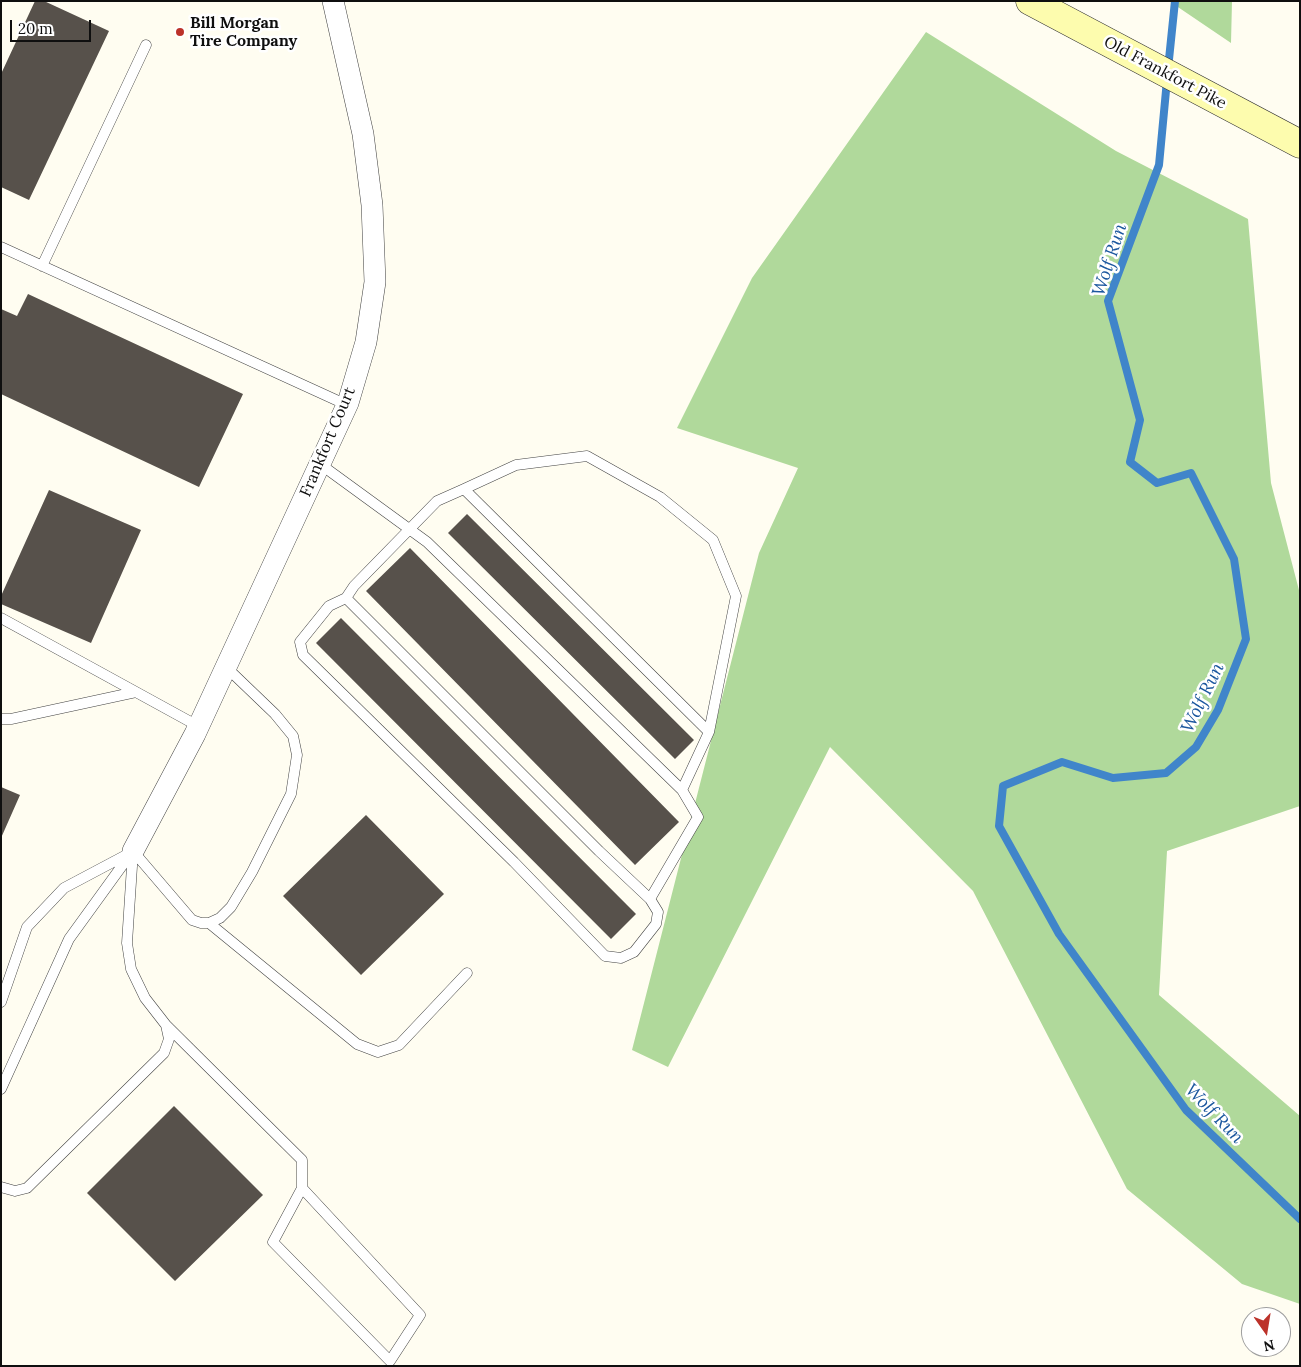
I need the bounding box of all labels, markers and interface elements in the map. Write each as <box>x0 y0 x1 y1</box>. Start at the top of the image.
scale bar <box>12 10 94 42</box>
place label: Bill Morgan Tire Company <box>190 13 297 51</box>
text: 20 m <box>18 19 53 38</box>
marker: Bill Morgan Tire Company <box>174 26 186 38</box>
street label: Old Frankfort Pike <box>1100 33 1230 113</box>
water label: Wolf Run <box>1088 221 1132 299</box>
street label: Frankfort Court <box>296 384 360 500</box>
water label: Wolf Run <box>1177 660 1229 736</box>
water label: Wolf Run <box>1180 1080 1248 1148</box>
north arrow <box>1241 1307 1291 1357</box>
text: N <box>1262 1336 1276 1356</box>

